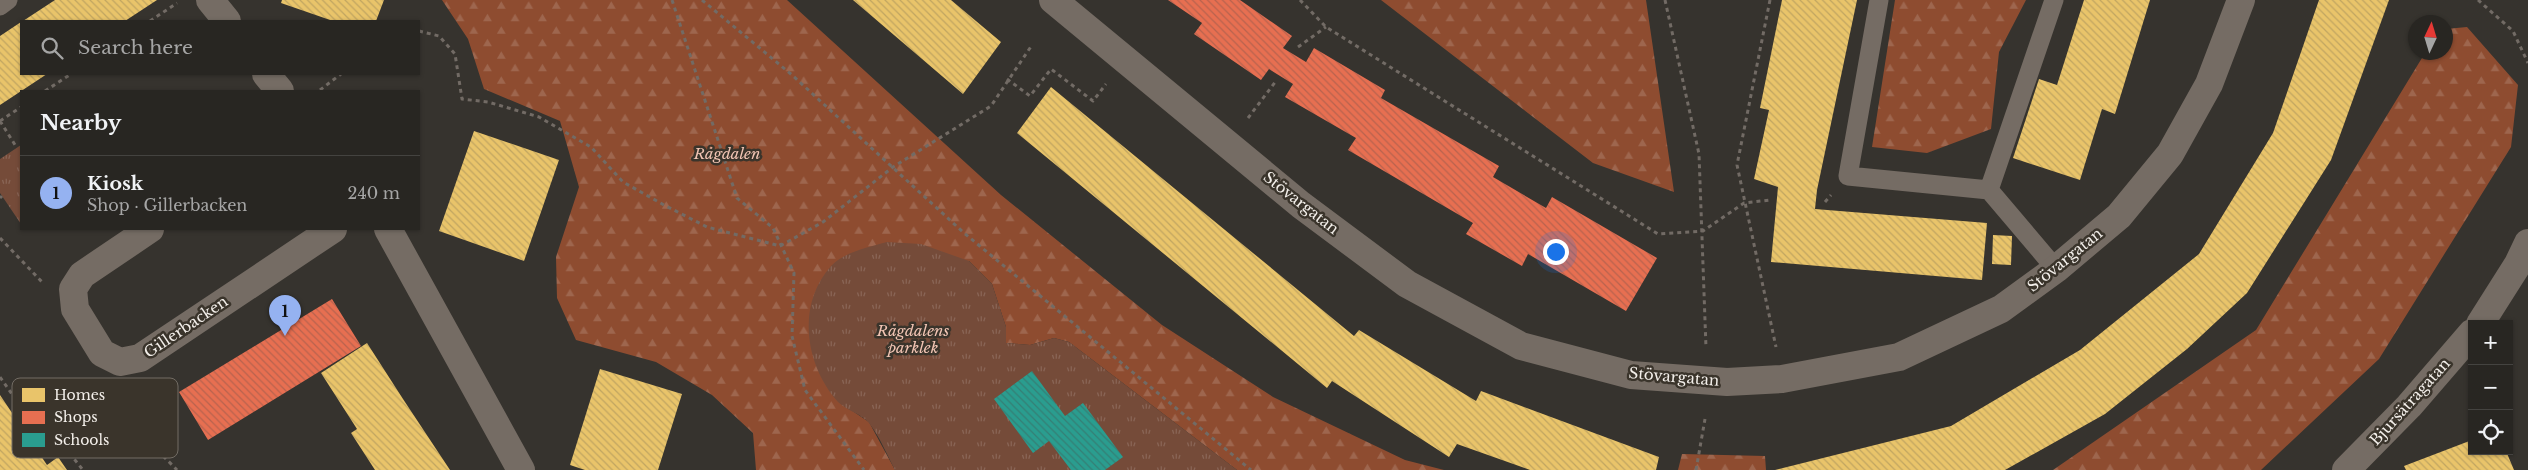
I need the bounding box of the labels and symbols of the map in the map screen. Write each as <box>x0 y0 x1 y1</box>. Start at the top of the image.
north arrow <box>2408 15 2453 60</box>
park label: Rågdalen <box>693 144 760 163</box>
street label: Stövargatan <box>1260 167 1343 238</box>
street label: Stövargatan <box>2023 224 2106 296</box>
your location <box>1543 239 1569 265</box>
street label: Gillerbacken <box>140 291 231 362</box>
pin: 1 <box>269 295 301 336</box>
park label: Rågdalens parklek <box>876 321 949 357</box>
street label: Bjursätragatan <box>2365 354 2454 449</box>
street label: Stövargatan <box>1628 363 1720 390</box>
legend <box>12 378 178 458</box>
text: Homes <box>54 386 105 404</box>
text: Shops <box>54 408 98 426</box>
text: Schools <box>54 431 109 449</box>

